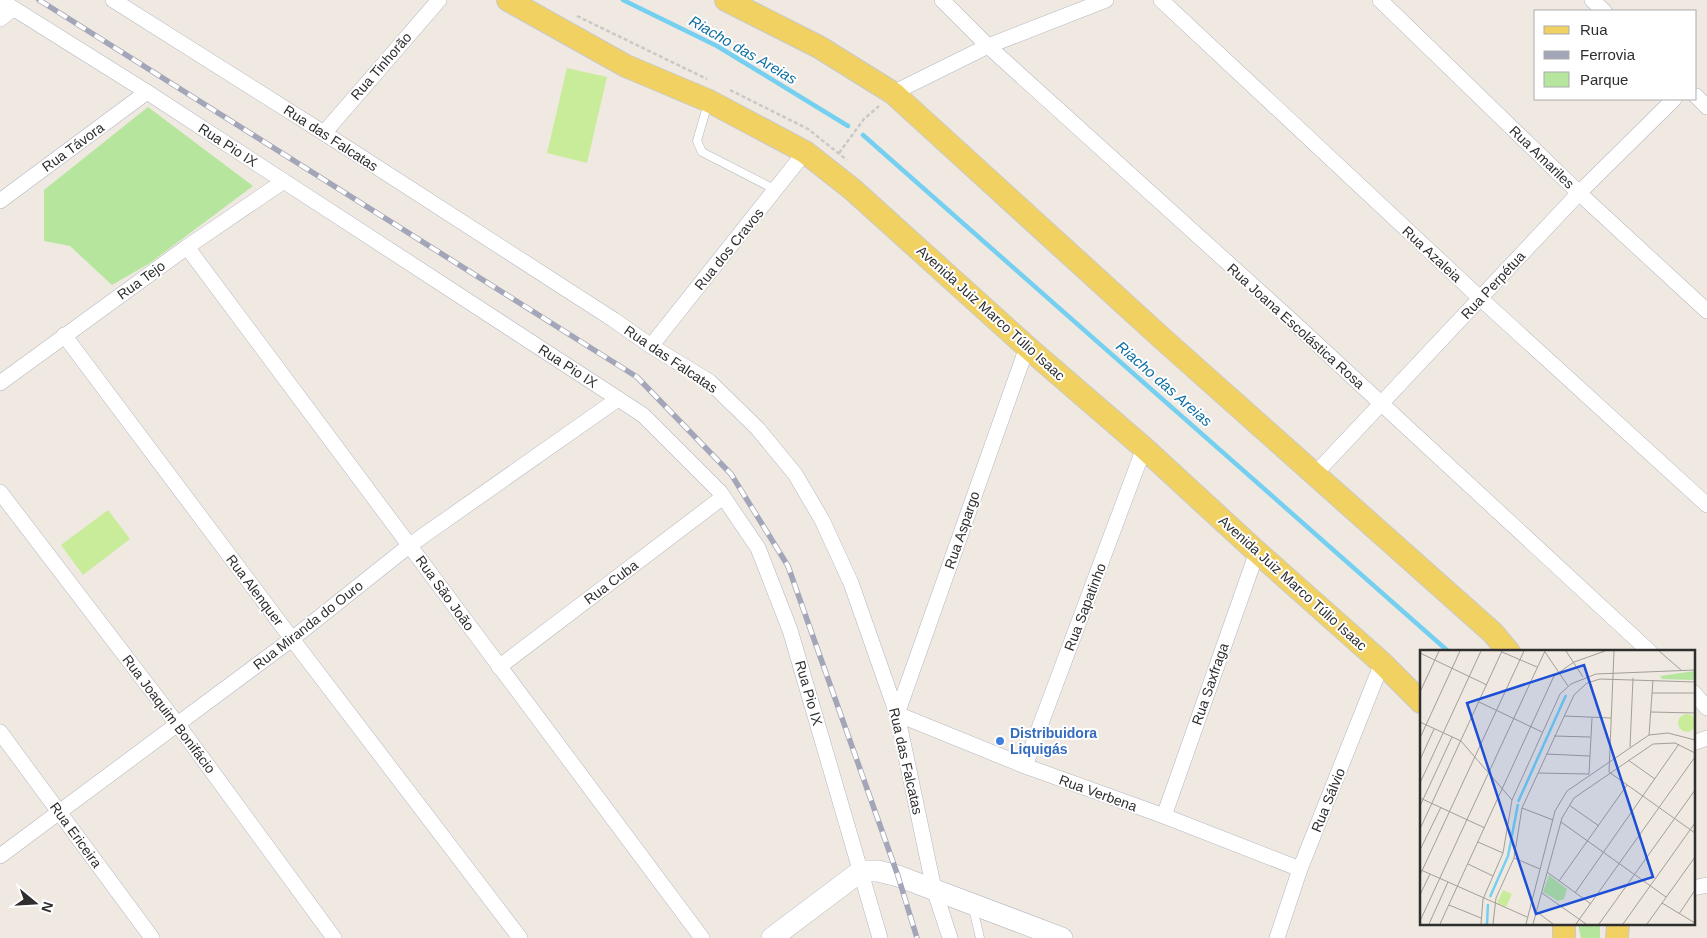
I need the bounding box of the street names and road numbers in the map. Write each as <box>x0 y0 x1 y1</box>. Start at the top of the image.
street label: Rua Tinhorão <box>347 29 415 103</box>
street label: Rua das Falcatas <box>281 102 381 174</box>
street label: Rua Távora <box>39 119 107 175</box>
street label: Rua Pio IX <box>196 120 261 170</box>
street label: Rua Amariles <box>1506 122 1578 192</box>
street label: Rua dos Cravos <box>691 205 767 293</box>
street label: Rua Azaleia <box>1399 223 1465 285</box>
street label: Avenida Juiz Marco Túlio Isaac <box>914 242 1068 384</box>
street label: Rua Perpétua <box>1458 248 1528 322</box>
street label: Rua Tejo <box>114 257 168 303</box>
street label: Rua Joana Escolástica Rosa <box>1224 260 1368 392</box>
street label: Rua das Falcatas <box>621 322 721 396</box>
street label: Rua Pio IX <box>536 341 601 391</box>
street label: Rua Aspargo <box>941 489 983 571</box>
street label: Avenida Juiz Marco Túlio Isaac <box>1216 512 1370 654</box>
street label: Rua Alenquer <box>223 551 287 629</box>
street label: Rua São João <box>412 552 478 634</box>
street label: Rua Cuba <box>581 557 641 607</box>
street label: Rua Sapatinho <box>1061 561 1109 653</box>
street label: Rua Miranda do Ouro <box>250 577 366 673</box>
street label: Rua Saxfraga <box>1189 641 1232 727</box>
street label: Rua Joaquim Bonifácio <box>119 652 219 776</box>
street label: Rua Pio IX <box>792 659 826 728</box>
street label: Rua das Falcatas <box>886 706 926 816</box>
street label: Rua Sálvio <box>1308 765 1348 834</box>
street label: Rua Verbena <box>1057 772 1139 815</box>
street label: Rua Ericeira <box>47 799 105 871</box>

